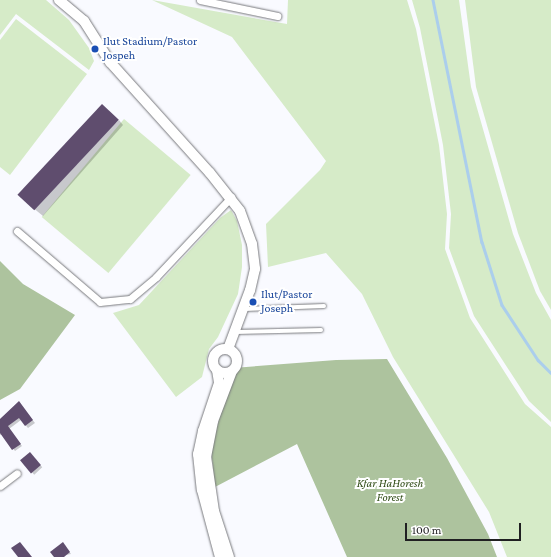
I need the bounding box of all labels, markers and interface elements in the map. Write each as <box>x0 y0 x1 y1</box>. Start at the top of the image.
place label: Ilut Stadium/Pastor Jospeh <box>103 35 197 63</box>
marker: Ilut Stadium/Pastor Jospeh <box>90 44 100 54</box>
place label: Ilut/Pastor Joseph <box>261 288 312 316</box>
marker: Ilut/Pastor Joseph <box>248 297 258 307</box>
park label: Kfar HaHoresh Forest <box>357 477 423 505</box>
scale bar <box>407 515 523 541</box>
text: 100 m <box>412 523 441 537</box>

